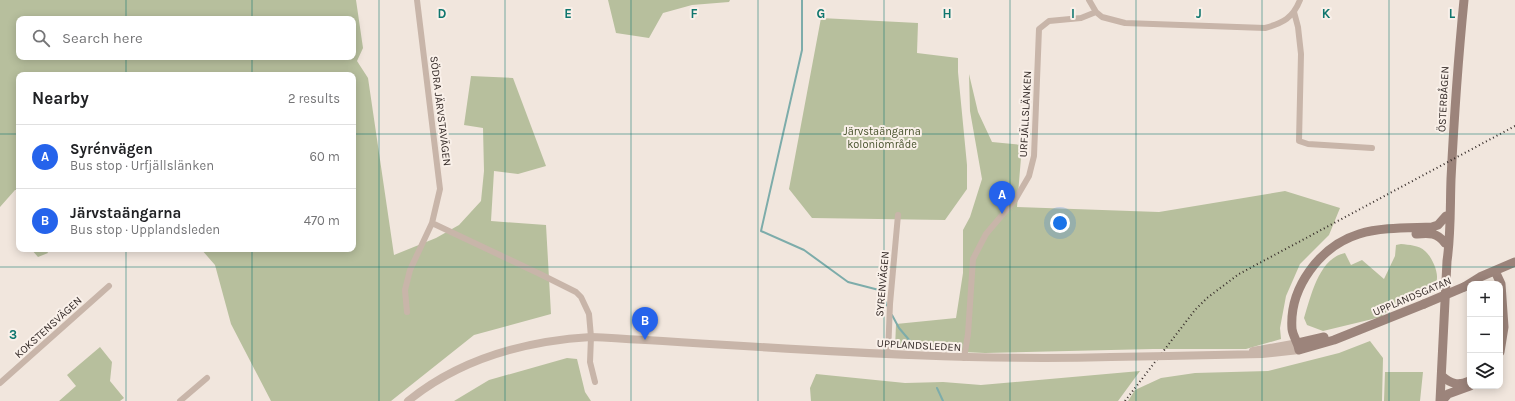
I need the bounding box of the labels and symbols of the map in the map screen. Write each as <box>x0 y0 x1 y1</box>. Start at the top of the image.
text: D <box>438 6 447 21</box>
text: E <box>564 6 572 21</box>
text: F <box>690 6 698 21</box>
text: G <box>817 6 825 21</box>
text: H <box>942 6 952 21</box>
text: I <box>1071 6 1075 21</box>
text: J <box>1196 6 1202 21</box>
text: K <box>1322 6 1331 21</box>
text: L <box>1449 6 1456 21</box>
street label: SÖDRA JÄRVSTAVÄGEN <box>427 55 455 167</box>
street label: ÖSTERBÅGEN <box>1434 66 1452 132</box>
street label: URFJÄLLSLÄNKEN <box>1016 70 1034 158</box>
park label: Järvstaängarna koloniområde <box>843 125 921 151</box>
pin: A <box>989 181 1015 214</box>
your location <box>1050 213 1070 233</box>
street label: SYRENVÄGEN <box>872 251 892 317</box>
street label: UPPLANDSGATAN <box>1371 274 1453 319</box>
street label: KOKSTENSVÄGEN <box>11 293 85 361</box>
pin: B <box>632 307 658 340</box>
text: 3 <box>9 327 17 342</box>
street label: UPPLANDSLEDEN <box>876 337 962 354</box>

